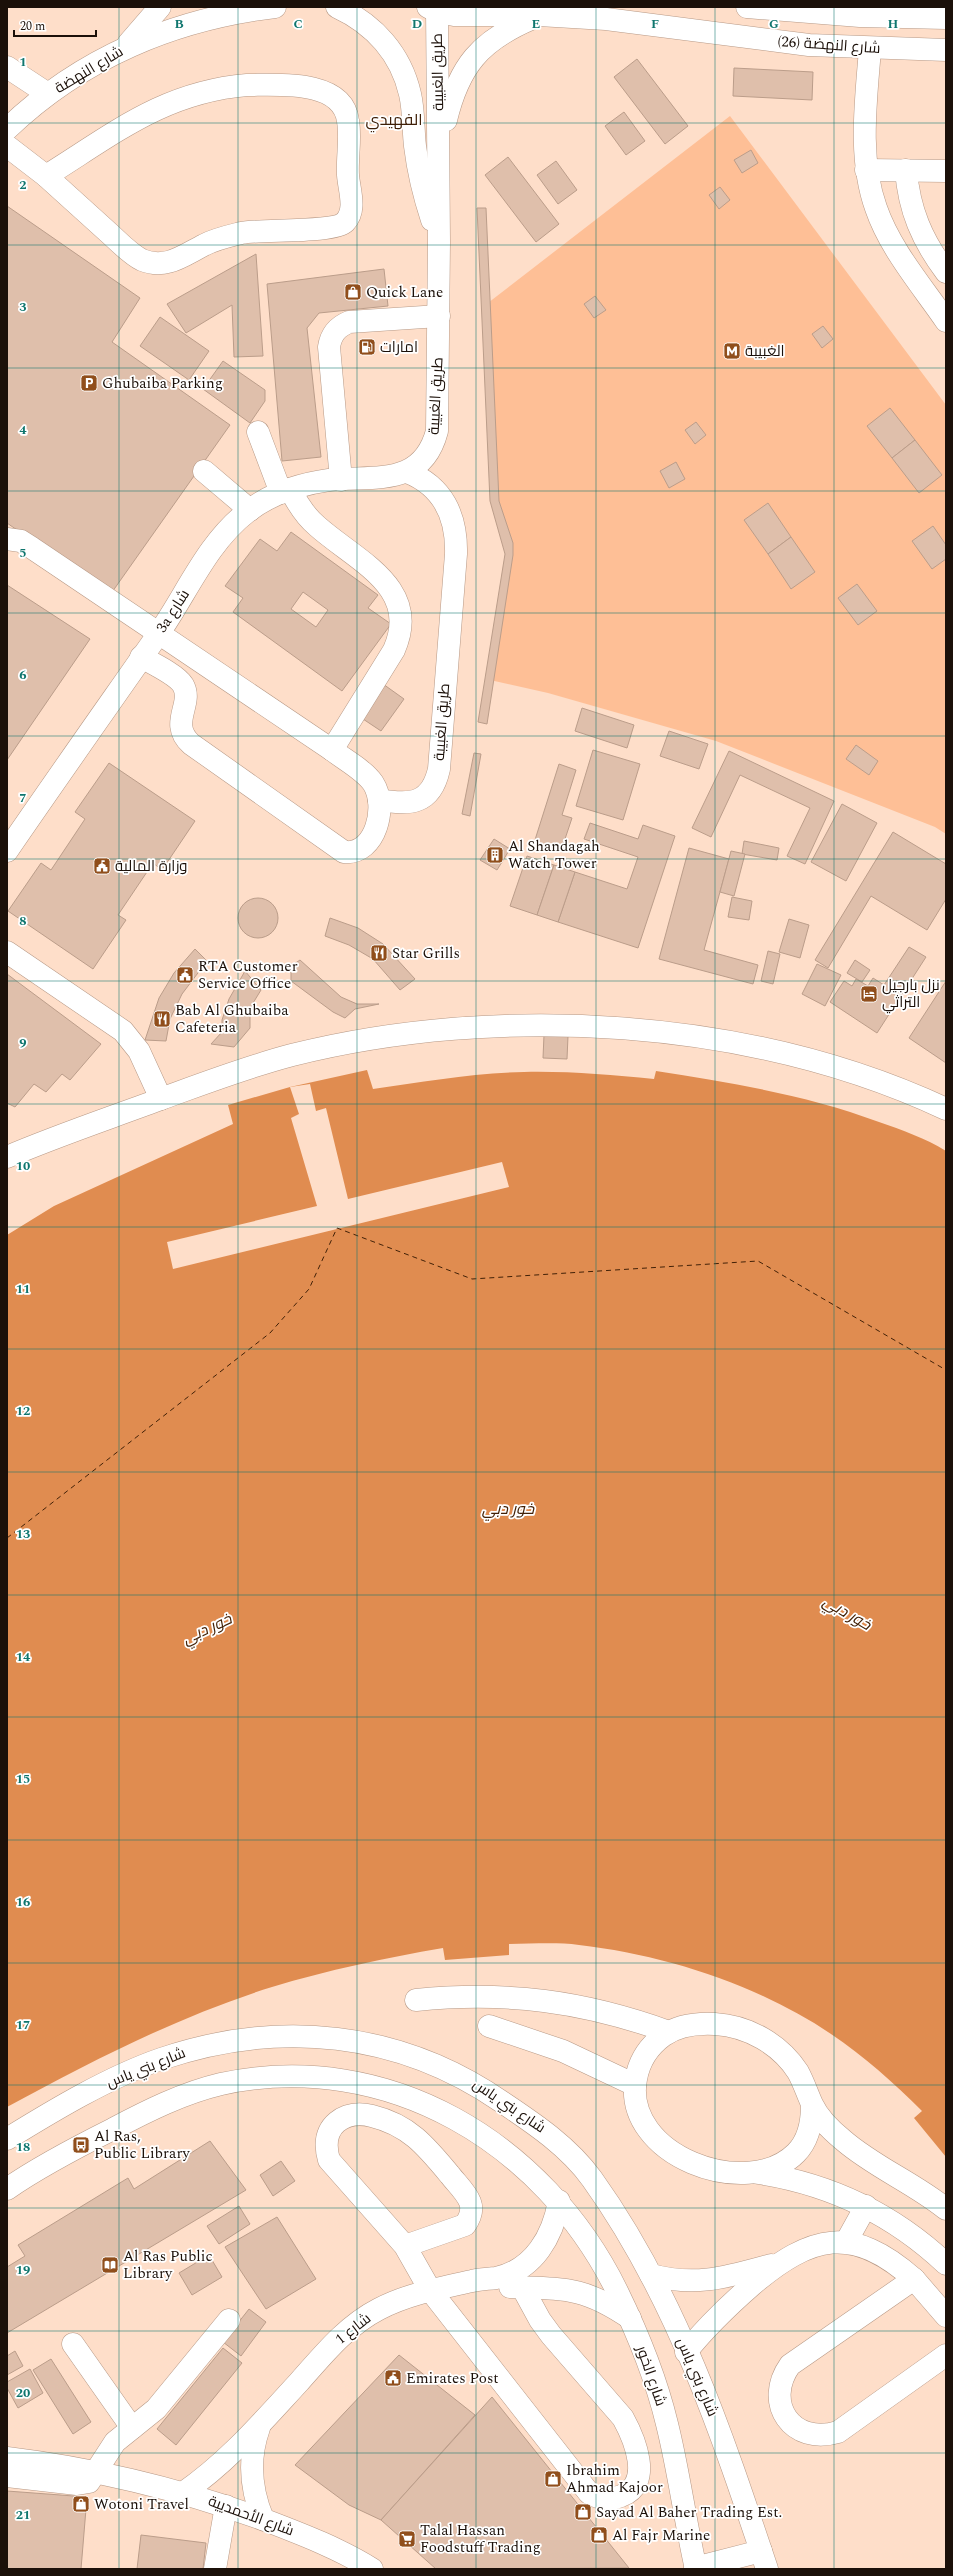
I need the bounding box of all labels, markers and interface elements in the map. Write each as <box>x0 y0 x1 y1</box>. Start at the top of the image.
scale bar <box>14 12 96 38</box>
text: B <box>174 14 184 34</box>
text: C <box>293 14 303 34</box>
text: D <box>412 14 422 34</box>
text: E <box>532 14 541 34</box>
text: F <box>651 14 659 34</box>
text: G <box>769 14 779 34</box>
text: H <box>888 14 899 34</box>
text: 20 m <box>20 17 45 36</box>
street label: شارع النهضة (26) <box>777 30 881 60</box>
street label: طريق الغبيبة <box>426 33 450 111</box>
street label: شارع النهضة <box>50 40 128 100</box>
text: 1 <box>19 52 27 72</box>
district label: الفهيدي <box>365 108 423 133</box>
text: 2 <box>19 175 27 195</box>
place label: Quick Lane <box>366 281 443 304</box>
shop icon: Quick Lane <box>343 282 363 302</box>
text: 3 <box>19 297 27 317</box>
place label: امارات <box>380 336 418 359</box>
fuel station icon: امارات <box>357 337 377 357</box>
place label: الغبيبة <box>745 340 785 363</box>
metro station icon: الغبيبة <box>722 341 742 361</box>
street label: طريق الغبيبة <box>422 357 450 435</box>
place label: Ghubaiba Parking <box>102 372 223 395</box>
parking icon: Ghubaiba Parking <box>79 373 99 393</box>
text: 4 <box>19 420 27 440</box>
text: 5 <box>19 543 27 563</box>
street label: 3a شارع <box>150 585 196 637</box>
text: 6 <box>19 665 27 685</box>
street label: طريق الغبيبة <box>428 682 456 762</box>
text: 7 <box>19 788 27 808</box>
place label: Al Shandagah Watch Tower <box>508 835 600 875</box>
building icon: Al Shandagah Watch Tower <box>485 845 505 865</box>
place label: وزارة المالية <box>115 855 188 878</box>
public building icon: وزارة المالية <box>92 856 112 876</box>
text: 8 <box>19 911 27 931</box>
place label: Star Grills <box>392 942 460 965</box>
restaurant icon: Star Grills <box>369 943 389 963</box>
place label: RTA Customer Service Office <box>198 955 298 995</box>
public building icon: RTA Customer Service Office <box>175 965 195 985</box>
place label: نزل بارجيل التراثي <box>882 974 940 1014</box>
hotel icon: نزل بارجيل التراثي <box>859 984 879 1004</box>
place label: Bab Al Ghubaiba Cafeteria <box>175 999 289 1039</box>
restaurant icon: Bab Al Ghubaiba Cafeteria <box>152 1009 172 1029</box>
text: 9 <box>19 1033 27 1053</box>
text: 10 <box>16 1156 30 1176</box>
text: 11 <box>16 1279 30 1299</box>
text: 12 <box>16 1401 30 1421</box>
water label: خور دبي <box>482 1497 535 1521</box>
text: 13 <box>16 1524 30 1544</box>
water label: خور دبي <box>818 1590 877 1637</box>
water label: خور دبي <box>178 1607 237 1651</box>
text: 14 <box>16 1647 31 1667</box>
text: 15 <box>16 1769 30 1789</box>
text: 16 <box>16 1892 30 1912</box>
text: 17 <box>16 2015 30 2035</box>
street label: شارع بني ياس <box>103 2042 189 2094</box>
street label: شارع بني ياس <box>468 2073 550 2139</box>
place label: Al Ras, Public Library <box>94 2125 190 2165</box>
bus stop icon: Al Ras, Public Library <box>71 2135 91 2155</box>
text: 18 <box>16 2137 30 2157</box>
place label: Al Ras Public Library <box>123 2245 213 2285</box>
library icon: Al Ras Public Library <box>100 2255 120 2275</box>
text: 19 <box>16 2260 30 2280</box>
street label: شارع 1 <box>330 2308 376 2350</box>
street label: شارع بني ياس <box>670 2334 724 2420</box>
street label: شارع الخور <box>630 2342 672 2409</box>
place label: Emirates Post <box>406 2367 499 2390</box>
public building icon: Emirates Post <box>383 2368 403 2388</box>
text: 20 <box>16 2383 30 2403</box>
place label: Ibrahim Ahmad Kajoor <box>566 2459 663 2499</box>
shop icon: Ibrahim Ahmad Kajoor <box>543 2469 563 2489</box>
street label: شارع الأحمديية <box>205 2490 297 2542</box>
place label: Wotoni Travel <box>94 2493 189 2516</box>
shop icon: Wotoni Travel <box>71 2494 91 2514</box>
place label: Sayad Al Baher Trading Est. <box>596 2501 782 2524</box>
shop icon: Sayad Al Baher Trading Est. <box>573 2502 593 2522</box>
text: 21 <box>16 2505 30 2525</box>
place label: Talal Hassan Foodstuff Trading <box>420 2519 541 2559</box>
place label: Al Fajr Marine <box>612 2524 710 2547</box>
shop icon: Al Fajr Marine <box>589 2525 609 2545</box>
supermarket icon: Talal Hassan Foodstuff Trading <box>397 2529 417 2549</box>

